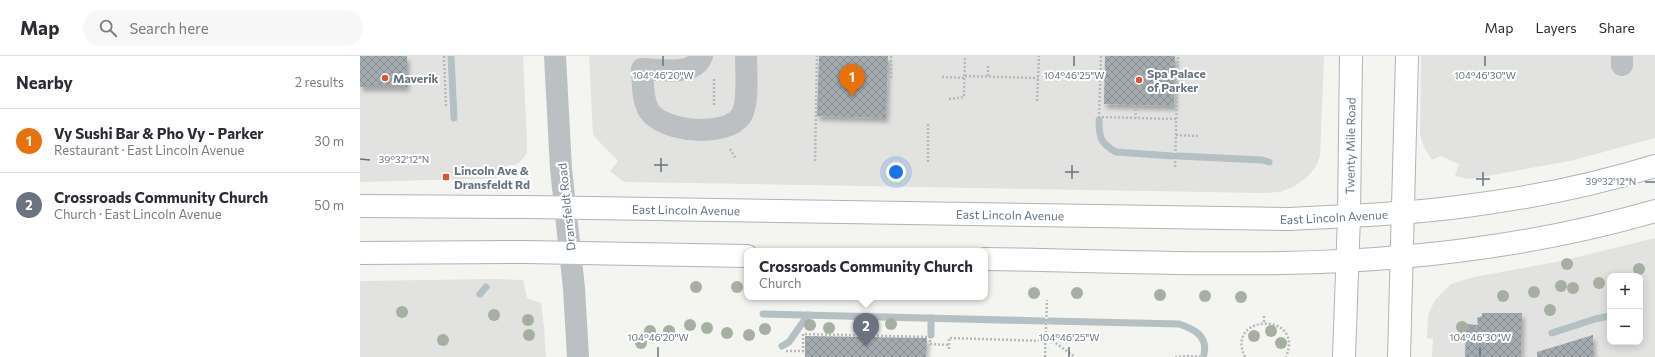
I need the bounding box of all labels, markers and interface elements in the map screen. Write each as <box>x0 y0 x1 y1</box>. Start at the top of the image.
search box <box>83 10 363 46</box>
text: Map <box>20 16 59 39</box>
icon: search <box>97 17 119 39</box>
text: Search here <box>129 19 209 37</box>
text: Map <box>1485 19 1513 36</box>
text: Layers <box>1535 19 1577 36</box>
text: Share <box>1599 19 1635 36</box>
pin: 1 <box>839 64 865 97</box>
place label: Spa Palace of Parker <box>1147 66 1206 94</box>
text: 104°46'20"W <box>632 69 694 81</box>
text: 104°46'25"W <box>1044 69 1104 81</box>
text: 104°46'30"W <box>1454 69 1516 81</box>
place label: Maverik <box>393 71 438 85</box>
text: Nearby <box>16 72 73 93</box>
marker: Maverik <box>380 73 390 83</box>
text: 2 results <box>295 74 344 90</box>
marker: Spa Palace of Parker <box>1134 75 1144 85</box>
street label: Twenty Mile Road <box>1342 97 1357 195</box>
text: Vy Sushi Bar & Pho Vy - Parker <box>54 124 264 142</box>
text: 1 <box>26 133 32 149</box>
text: 30 m <box>314 133 344 149</box>
text: Restaurant · East Lincoln Avenue <box>54 142 244 158</box>
text: 39°32'12"N <box>379 153 429 165</box>
street label: Dransfeldt Road <box>554 162 578 252</box>
your location <box>886 162 906 182</box>
place label: Lincoln Ave & Dransfeldt Rd <box>454 163 530 191</box>
marker: Lincoln Ave & Dransfeldt Rd <box>441 172 451 182</box>
text: 39°32'12"N <box>1586 175 1636 187</box>
text: Crossroads Community Church <box>54 188 268 206</box>
text: 2 <box>25 197 33 213</box>
text: 50 m <box>314 197 344 213</box>
street label: East Lincoln Avenue <box>632 202 740 217</box>
text: Church · East Lincoln Avenue <box>54 206 222 222</box>
street label: East Lincoln Avenue <box>956 207 1064 222</box>
street label: East Lincoln Avenue <box>1280 207 1388 226</box>
popup <box>744 248 988 300</box>
text: Crossroads Community Church <box>759 257 973 275</box>
map controls <box>1607 273 1643 345</box>
button: + <box>1607 273 1643 309</box>
text: Church <box>759 275 801 291</box>
button: − <box>1607 309 1643 345</box>
pin: 2 <box>853 313 879 346</box>
text: 104°46'20"W <box>627 331 689 343</box>
text: 104°46'25"W <box>1039 331 1099 343</box>
text: 104°46'30"W <box>1449 331 1511 343</box>

